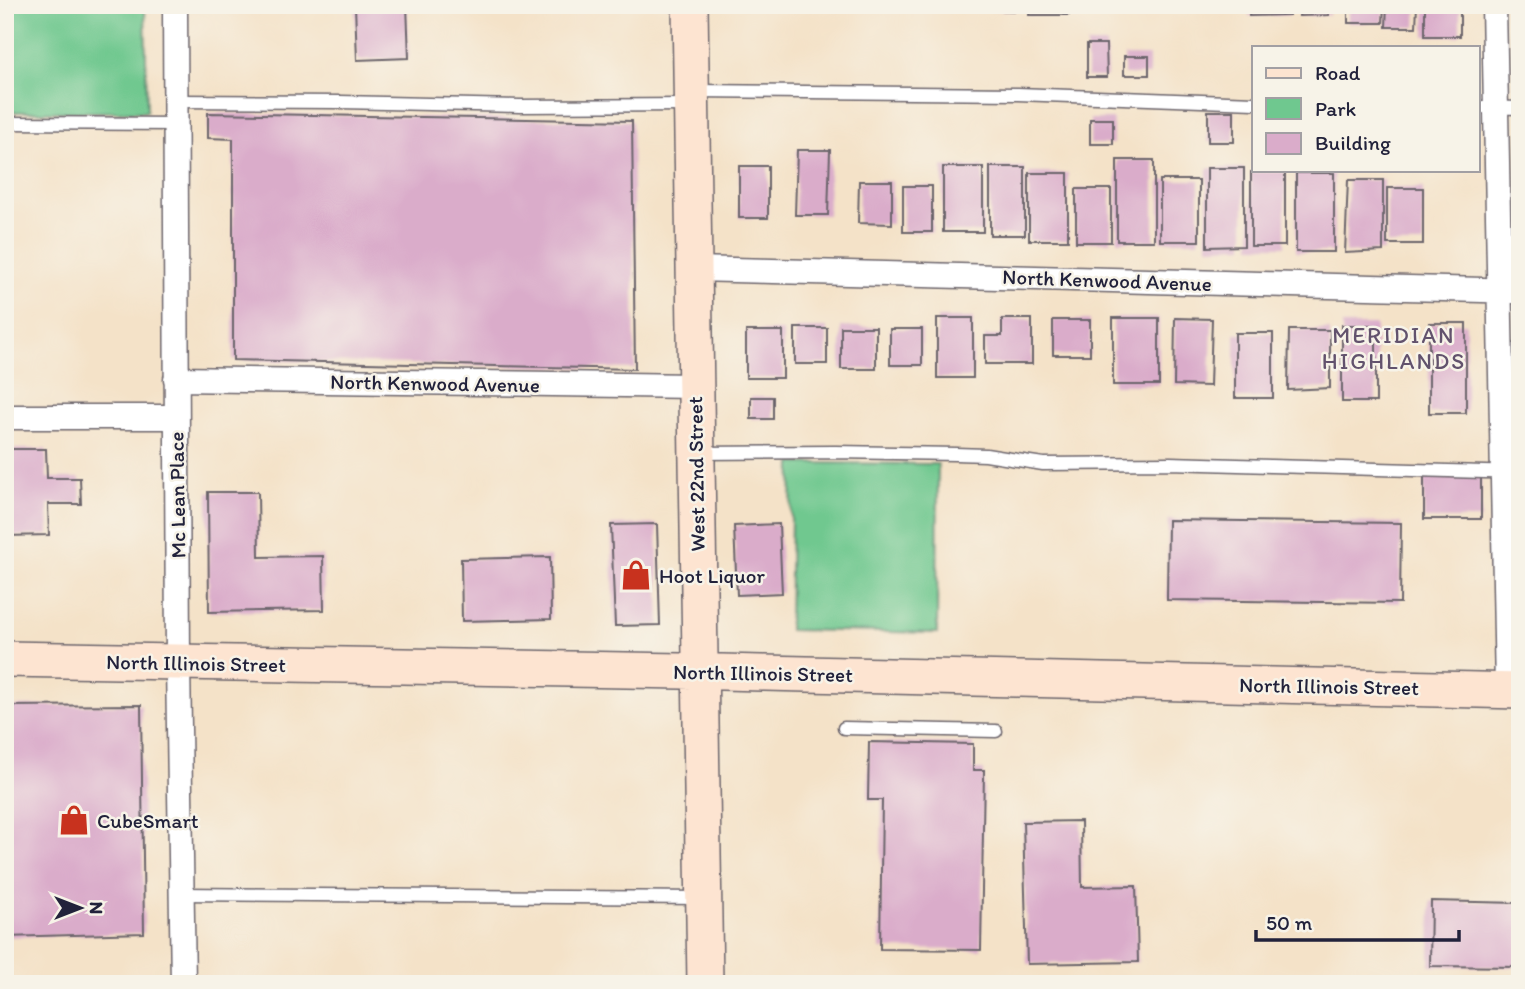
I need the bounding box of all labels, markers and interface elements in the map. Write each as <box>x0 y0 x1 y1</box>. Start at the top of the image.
legend <box>1252 46 1480 172</box>
text: Road <box>1315 60 1361 85</box>
text: Park <box>1315 96 1357 121</box>
text: Building <box>1315 130 1391 155</box>
street label: North Kenwood Avenue <box>1002 264 1212 296</box>
district label: MERIDIAN HIGHLANDS <box>1322 321 1466 375</box>
street label: North Kenwood Avenue <box>330 369 540 397</box>
street label: West 22nd Street <box>682 396 710 552</box>
street label: Mc Lean Place <box>163 431 191 559</box>
shop icon: Hoot Liquor <box>619 558 653 592</box>
place label: Hoot Liquor <box>659 563 766 588</box>
street label: North Illinois Street <box>106 649 286 677</box>
street label: North Illinois Street <box>673 659 853 687</box>
street label: North Illinois Street <box>1239 672 1419 700</box>
shop icon: CubeSmart <box>57 803 91 837</box>
place label: CubeSmart <box>97 808 199 833</box>
north arrow <box>46 874 116 944</box>
scale bar <box>1256 898 1458 942</box>
text: N <box>85 902 108 914</box>
text: 50 m <box>1266 910 1313 935</box>

